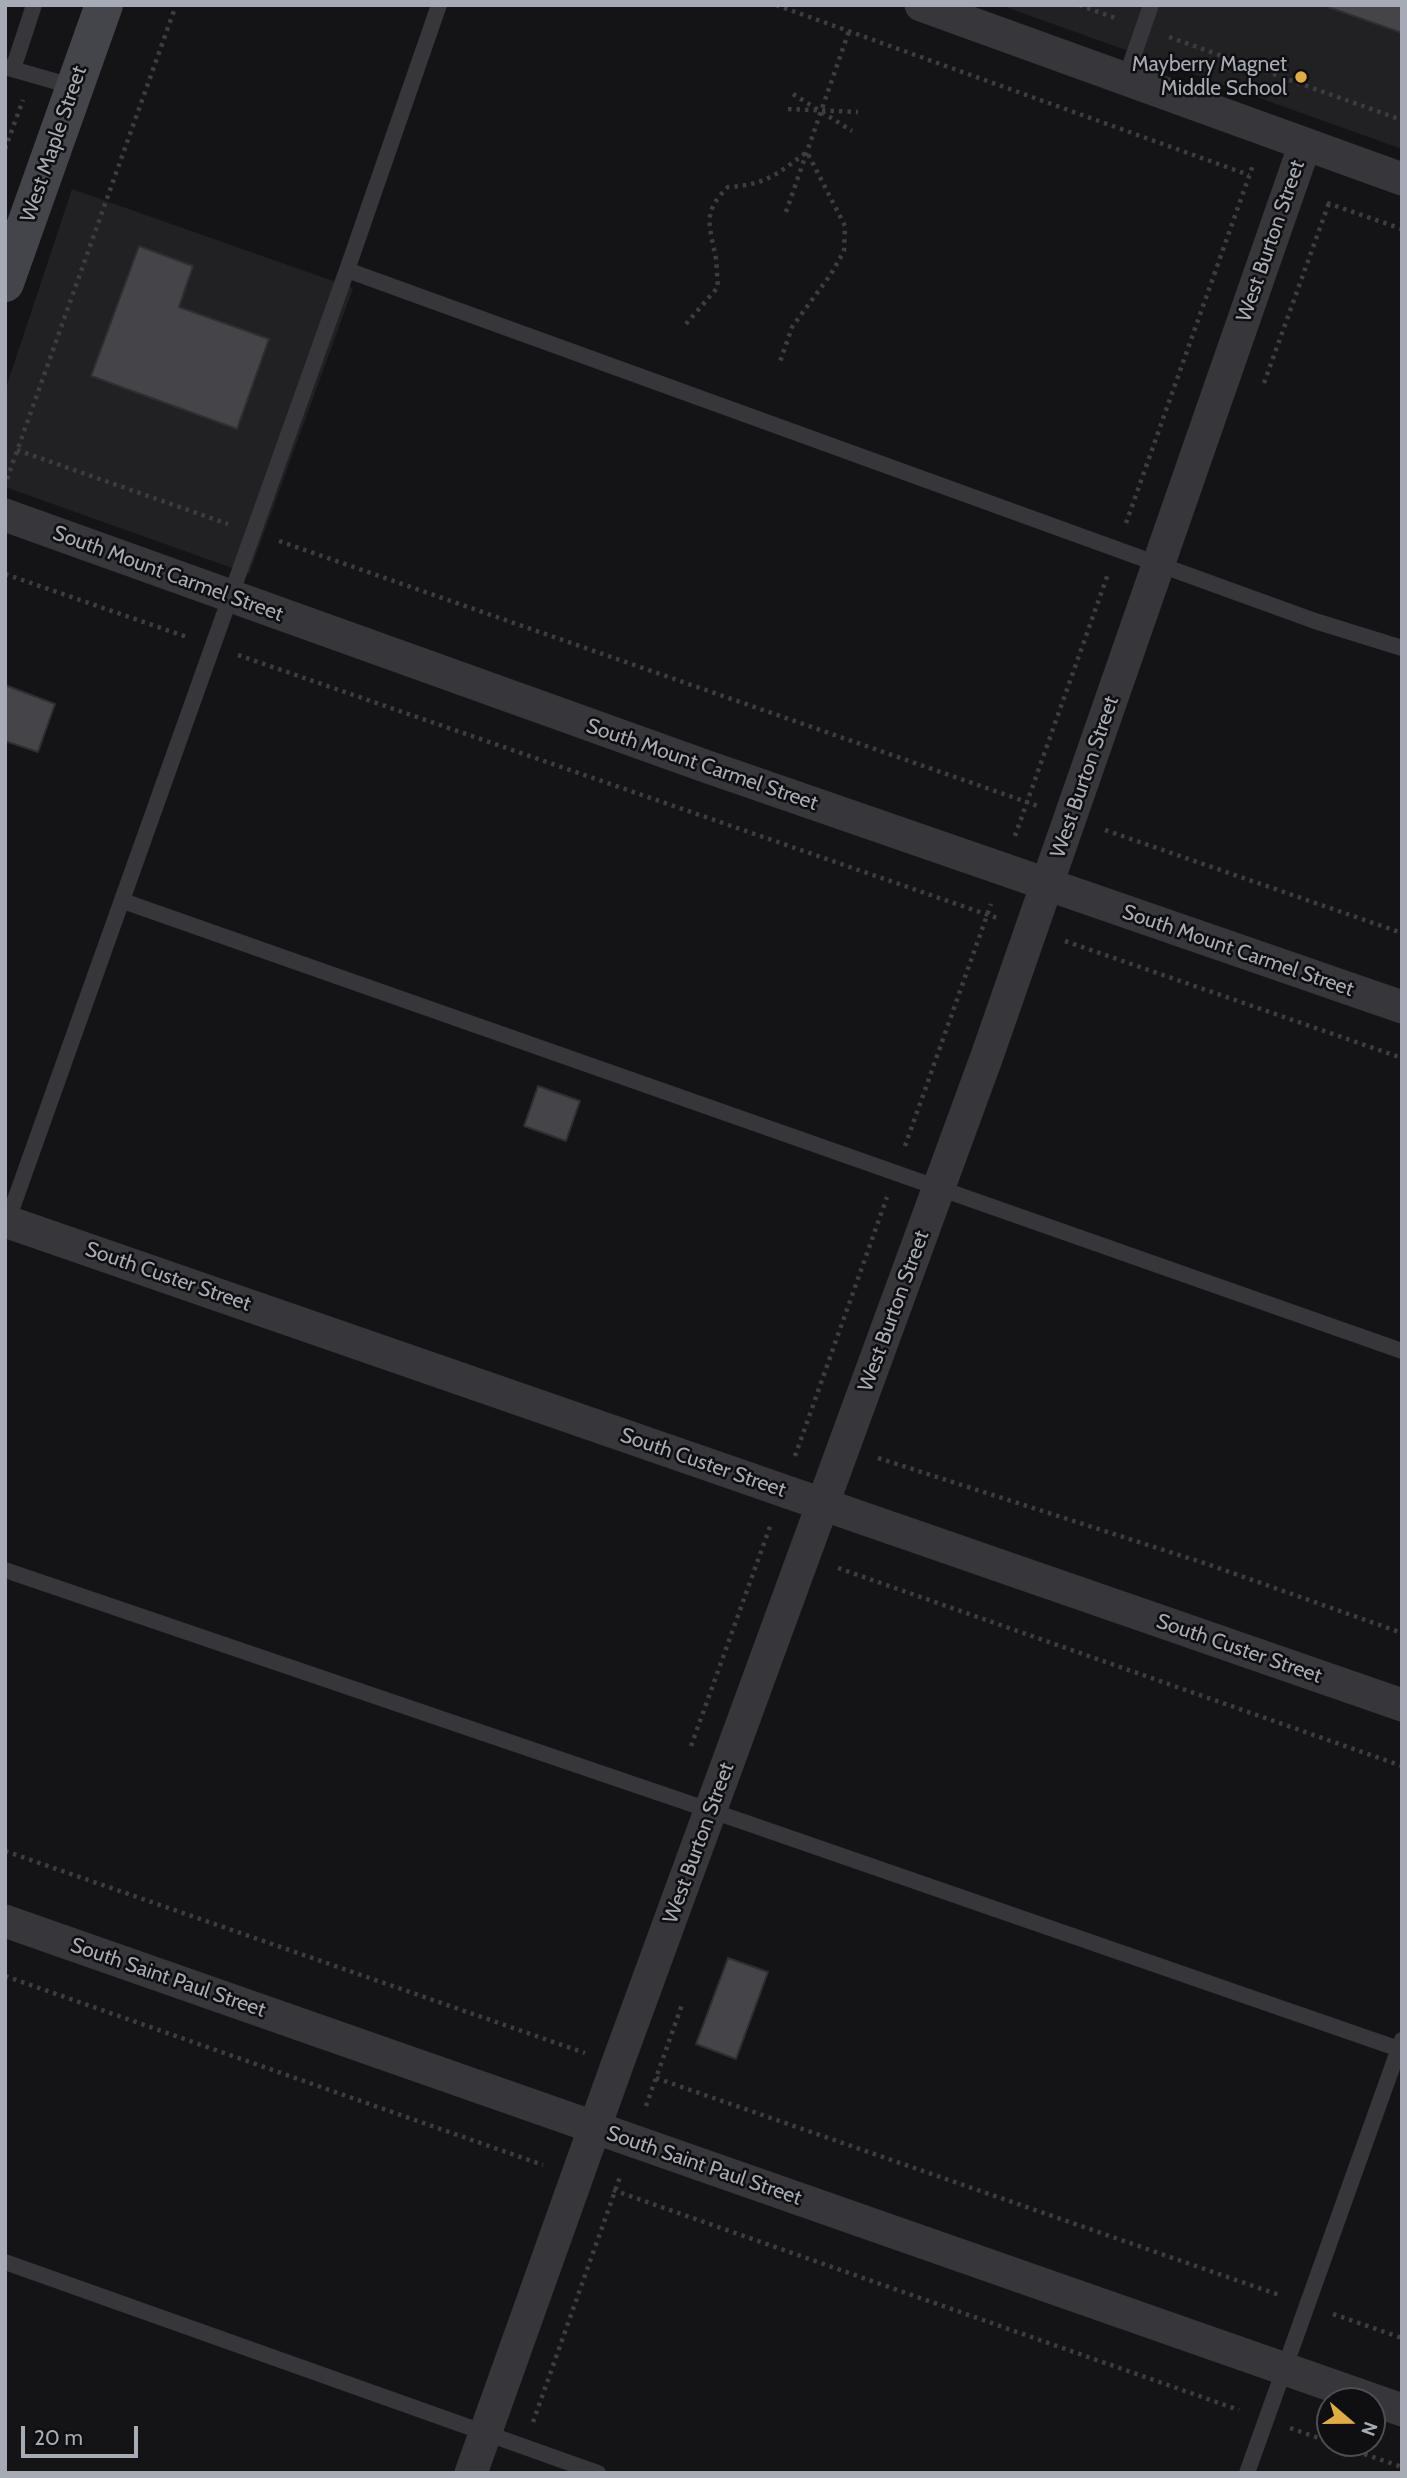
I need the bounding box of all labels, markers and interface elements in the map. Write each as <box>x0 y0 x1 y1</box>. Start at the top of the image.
place label: Mayberry Magnet Middle School <box>1132 52 1287 102</box>
street label: West Maple Street <box>16 63 92 225</box>
marker: Mayberry Magnet Middle School <box>1293 69 1309 85</box>
street label: West Burton Street <box>1232 157 1310 325</box>
street label: South Mount Carmel Street <box>49 521 287 627</box>
street label: West Burton Street <box>1046 693 1124 861</box>
street label: South Mount Carmel Street <box>583 713 821 817</box>
street label: South Mount Carmel Street <box>1119 899 1357 1003</box>
street label: West Burton Street <box>853 1227 935 1395</box>
street label: South Custer Street <box>82 1237 254 1317</box>
street label: South Custer Street <box>617 1423 789 1503</box>
street label: South Custer Street <box>1153 1609 1325 1689</box>
street label: West Burton Street <box>658 1759 740 1927</box>
street label: South Saint Paul Street <box>67 1933 269 2023</box>
street label: South Saint Paul Street <box>603 2121 805 2211</box>
north arrow <box>1316 2387 1386 2457</box>
scale bar <box>24 2412 142 2456</box>
text: N <box>1356 2418 1382 2439</box>
text: 20 m <box>34 2425 83 2450</box>

